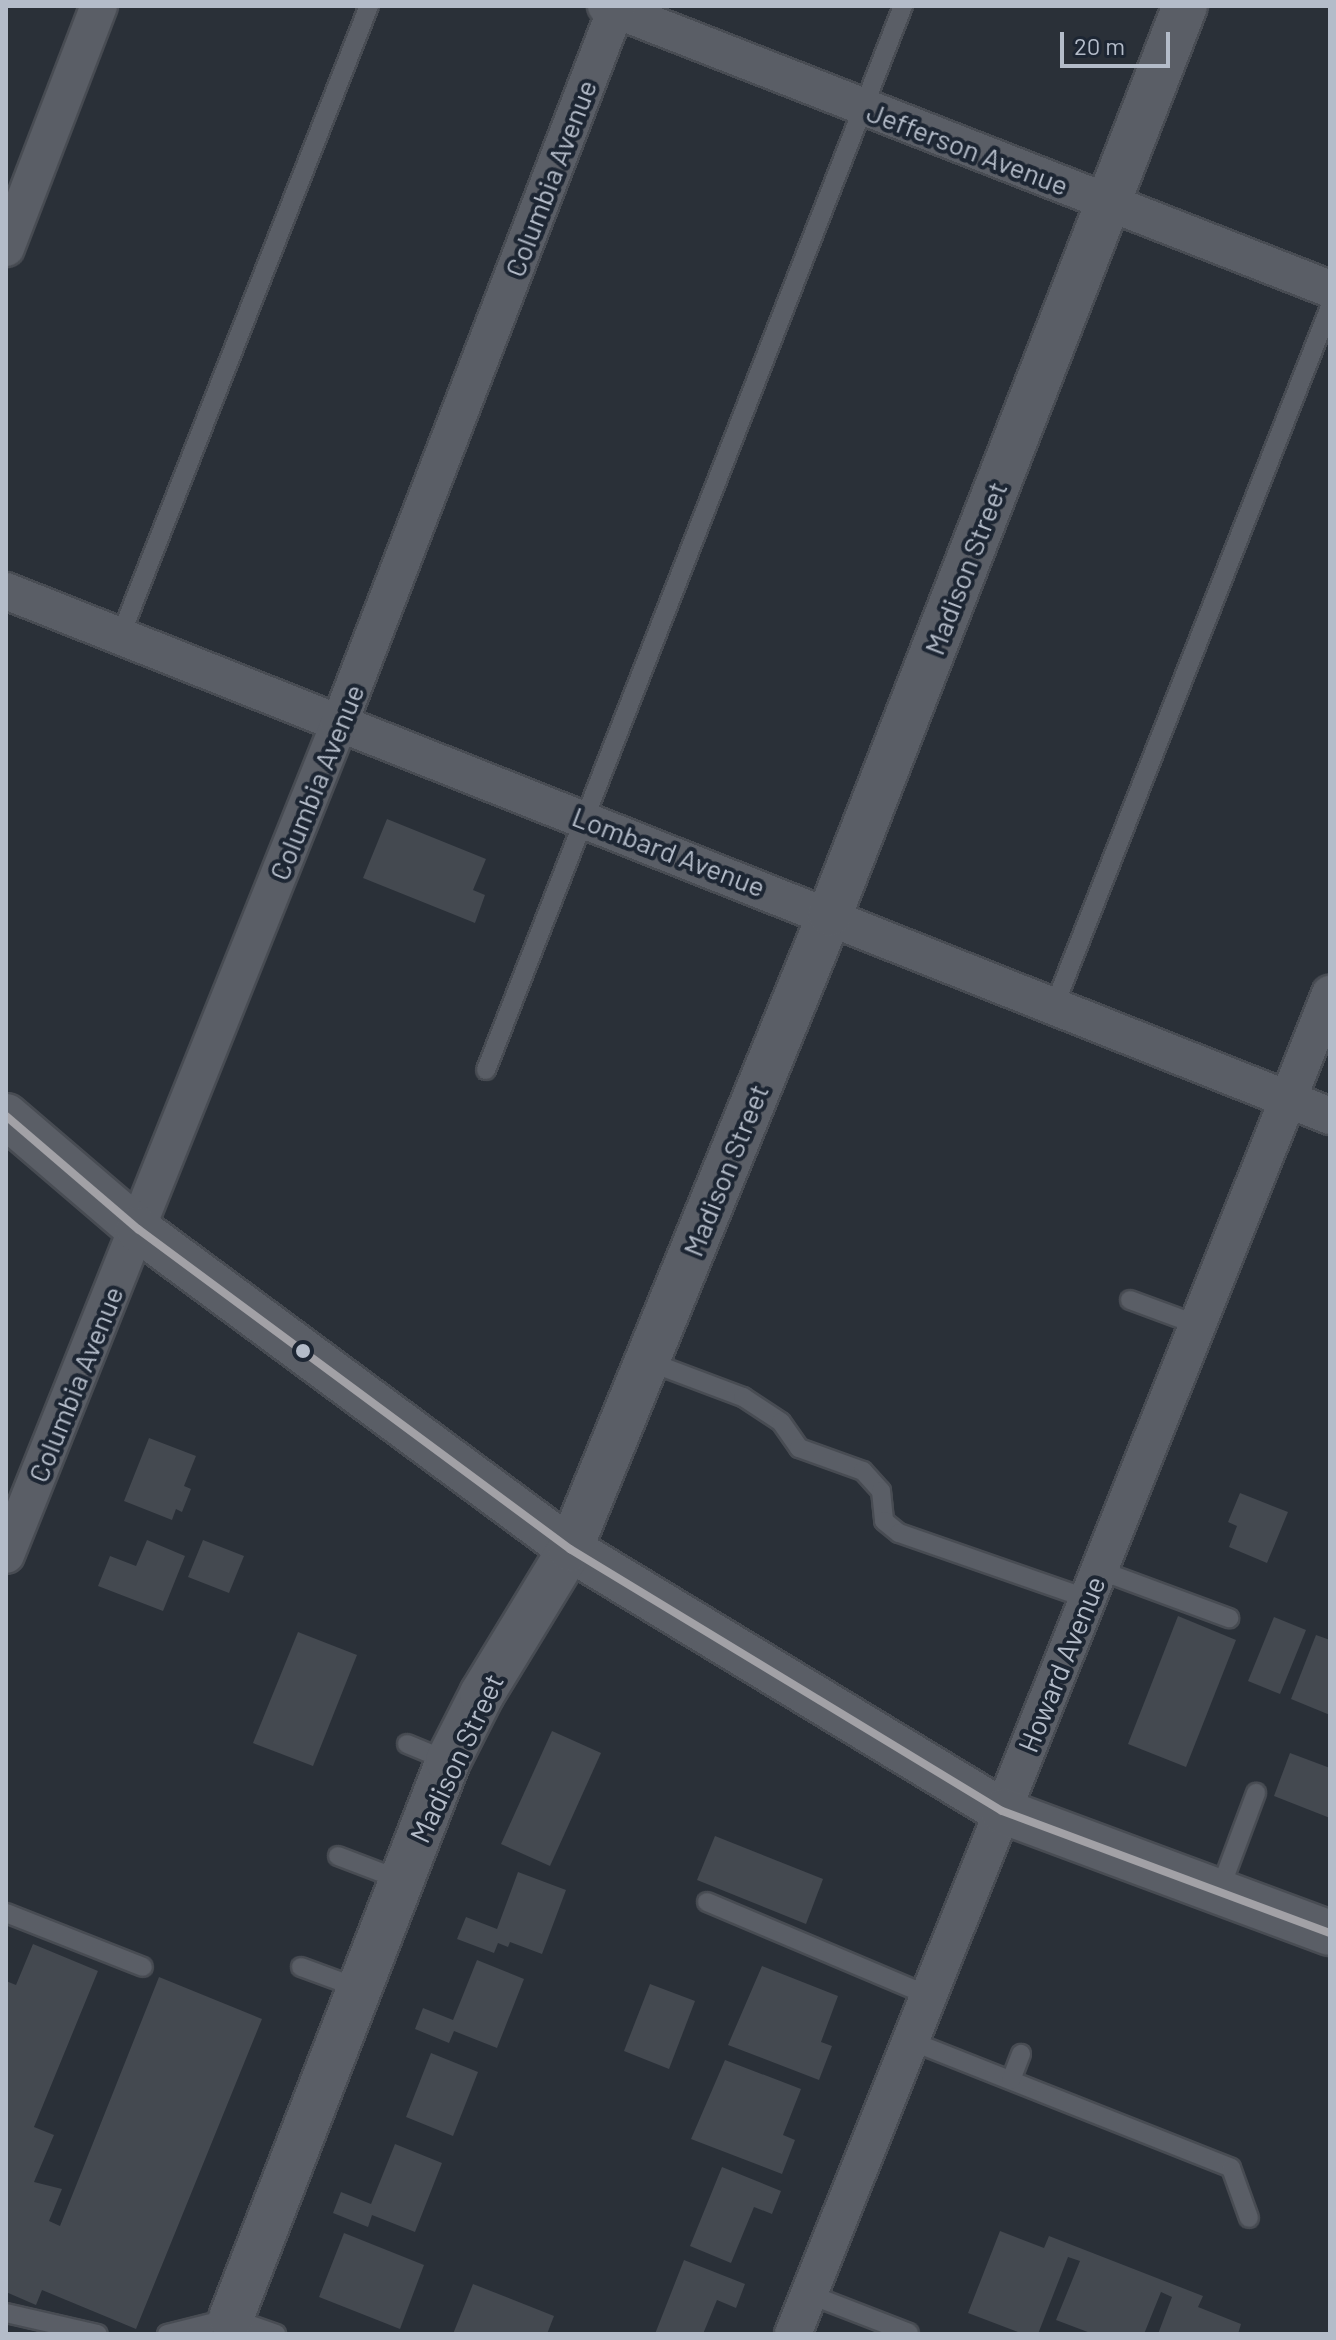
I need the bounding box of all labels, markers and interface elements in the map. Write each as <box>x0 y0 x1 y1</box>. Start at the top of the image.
scale bar <box>1064 16 1174 66</box>
text: 20 m <box>1074 31 1125 60</box>
street label: Columbia Avenue <box>497 75 603 281</box>
street label: Jefferson Avenue <box>863 94 1073 202</box>
street label: Madison Street <box>917 477 1013 659</box>
street label: Columbia Avenue <box>261 679 371 885</box>
street label: Lombard Avenue <box>568 799 770 903</box>
street label: Madison Street <box>675 1079 775 1261</box>
street label: Columbia Avenue <box>20 1281 130 1487</box>
unlabelled marker <box>295 1343 311 1359</box>
street label: Howard Avenue <box>1010 1571 1112 1757</box>
street label: Madison Street <box>402 1668 510 1848</box>

